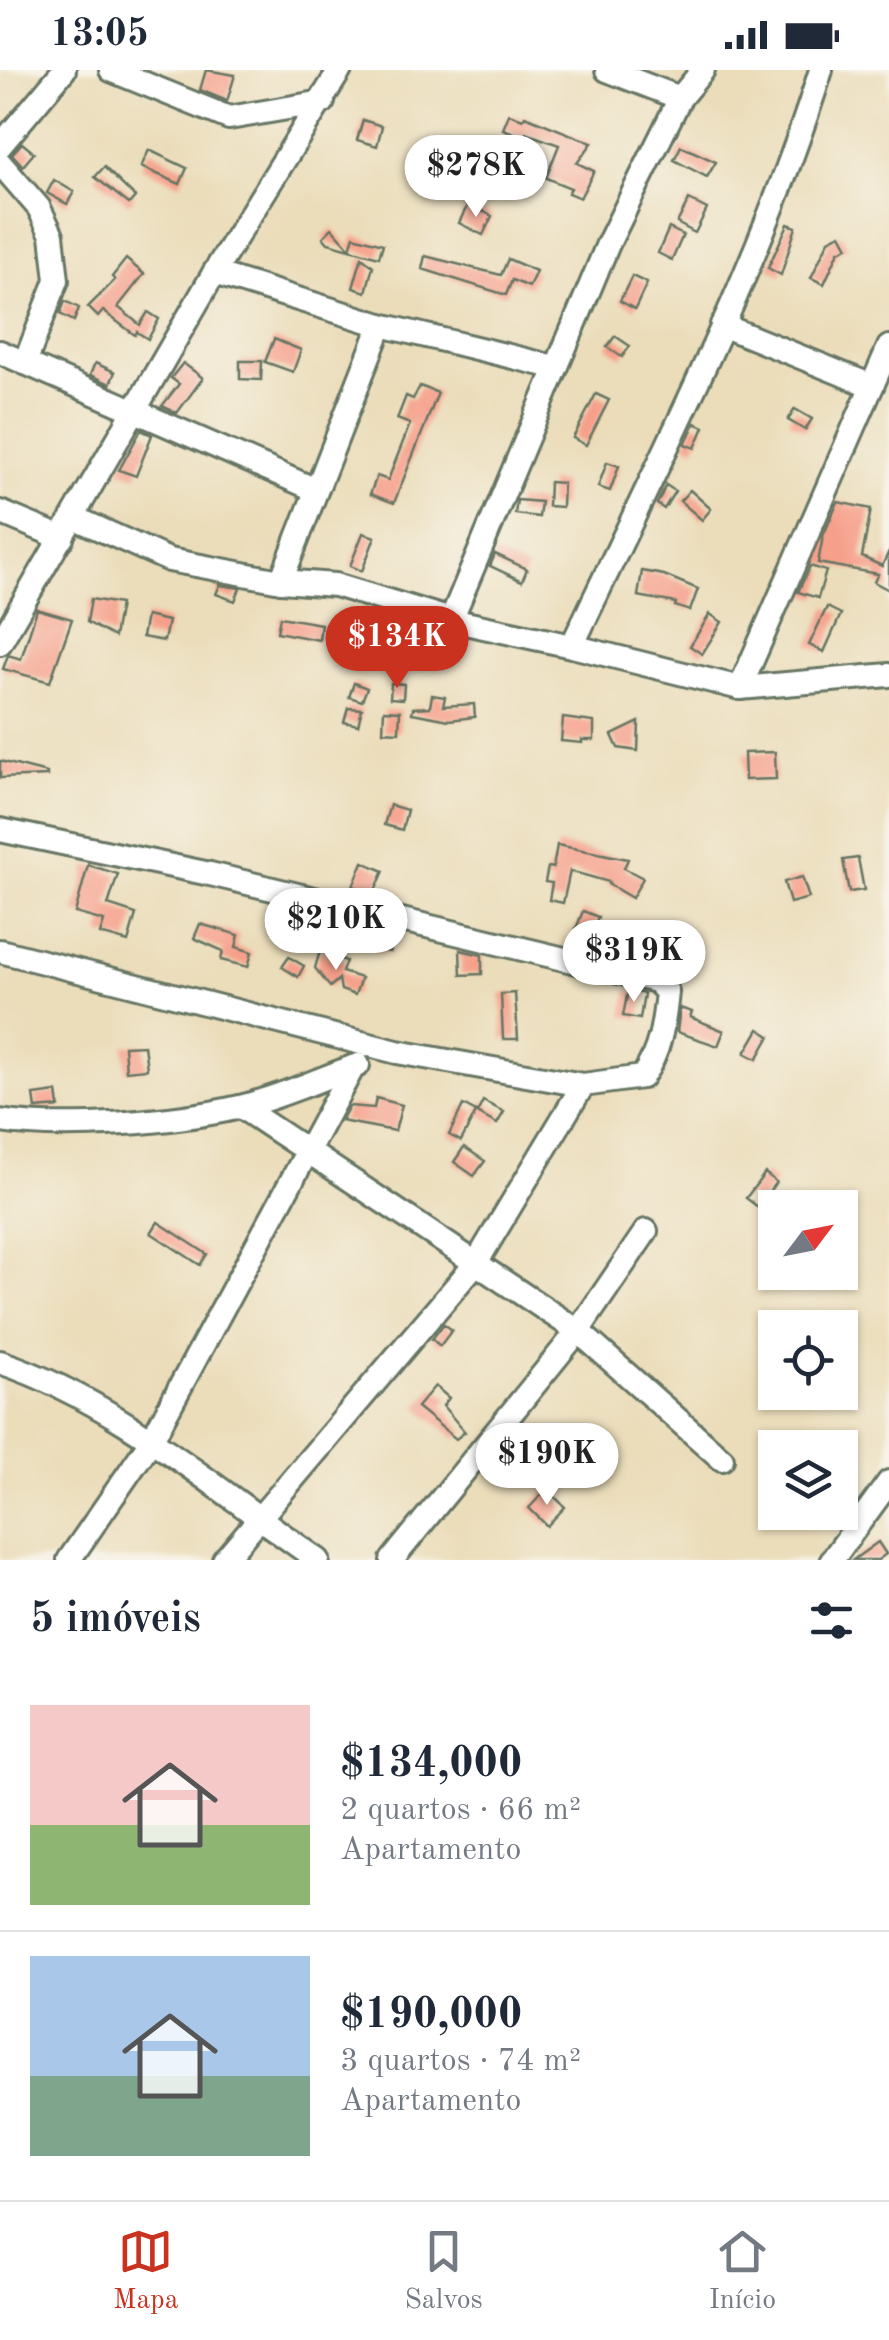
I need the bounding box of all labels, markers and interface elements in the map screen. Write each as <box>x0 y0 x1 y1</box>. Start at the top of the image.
text: 13:05 <box>50 16 149 54</box>
pin: $278K <box>406 135 546 220</box>
text: $278K <box>427 151 525 183</box>
pin: $134K <box>327 606 467 691</box>
text: $134K <box>348 622 446 654</box>
pin: $210K <box>266 888 406 973</box>
text: $210K <box>287 904 385 936</box>
pin: $319K <box>564 920 704 1005</box>
text: $319K <box>585 936 683 968</box>
north arrow <box>758 1190 858 1290</box>
map controls <box>758 1190 858 1530</box>
button: locate <box>758 1310 858 1410</box>
pin: $190K <box>477 1423 617 1508</box>
button: layers <box>758 1430 858 1530</box>
text: $190K <box>498 1439 596 1471</box>
icon: filters <box>804 1593 859 1648</box>
text: 5 imóveis <box>30 1599 201 1641</box>
text: $134,000 <box>340 1744 522 1786</box>
icon: home <box>110 1745 230 1865</box>
text: 2 quartos · 66 m² <box>340 1795 581 1827</box>
text: Apartamento <box>340 1835 521 1867</box>
text: $190,000 <box>340 1995 522 2037</box>
icon: home <box>110 1996 230 2116</box>
text: 3 quartos · 74 m² <box>340 2046 581 2078</box>
text: Apartamento <box>340 2086 521 2118</box>
tab: Mapa <box>113 2224 179 2319</box>
tab: Salvos <box>404 2224 483 2319</box>
tab: Início <box>709 2224 776 2319</box>

